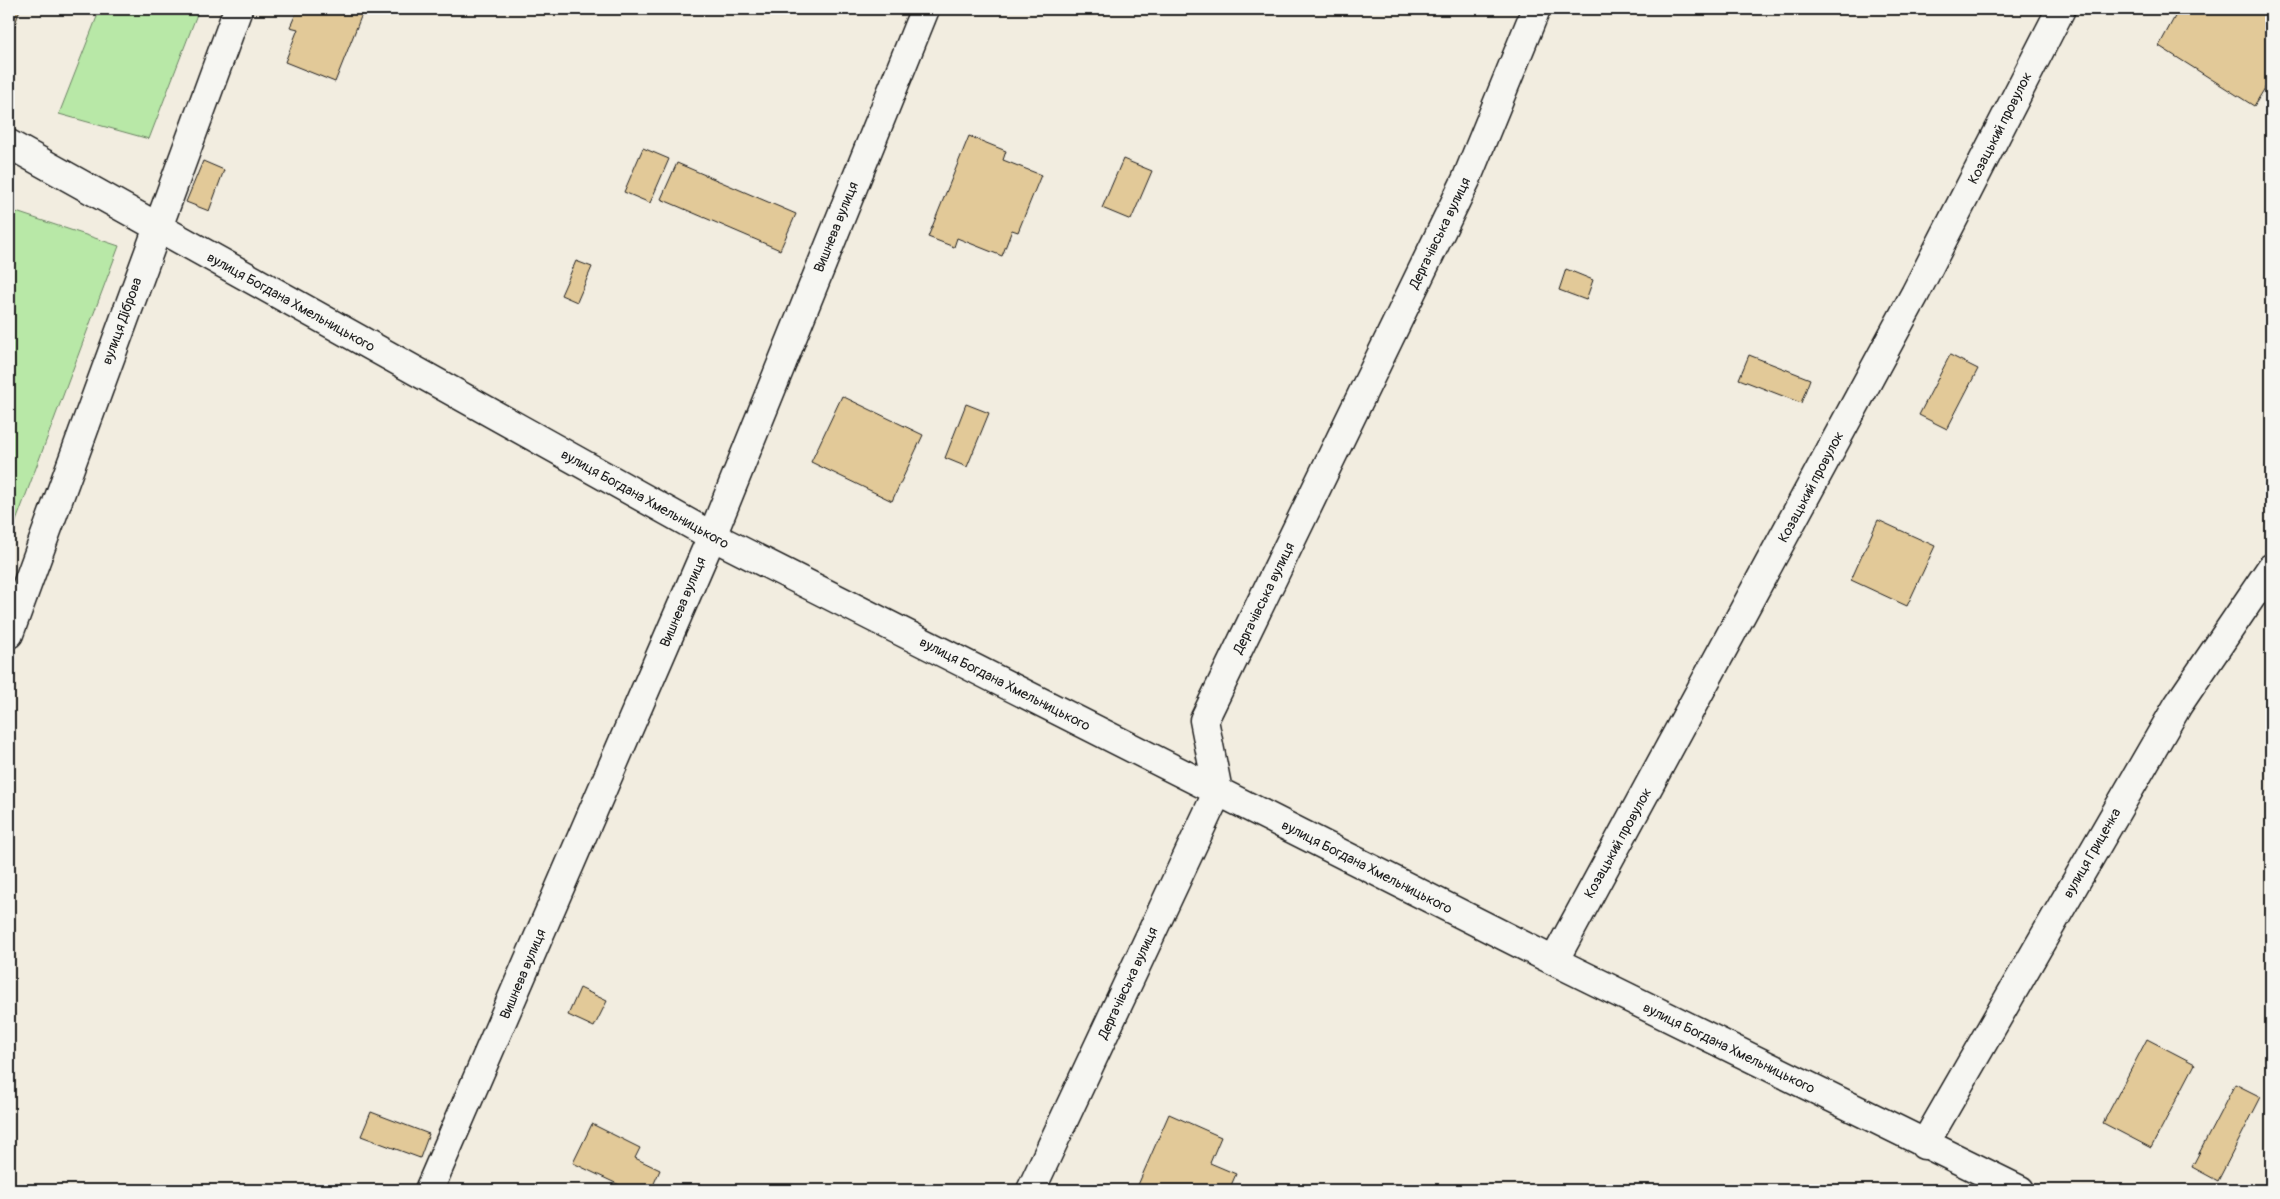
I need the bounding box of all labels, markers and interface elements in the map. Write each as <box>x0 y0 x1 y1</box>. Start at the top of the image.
street label: Козацький провулок <box>1964 69 2036 187</box>
street label: Дергачівська вулиця <box>1405 175 1474 292</box>
street label: Вишнева вулиця <box>810 179 862 275</box>
street label: вулиця Богдана Хмельницького <box>204 249 378 356</box>
street label: вулиця Діброва <box>98 275 146 367</box>
street label: Козацький провулок <box>1775 428 1847 546</box>
street label: вулиця Богдана Хмельницького <box>558 446 732 553</box>
street label: Дергачівська вулиця <box>1229 540 1298 657</box>
street label: Вишнева вулиця <box>656 554 710 650</box>
street label: вулиця Богдана Хмельницького <box>917 633 1094 735</box>
street label: Козацький провулок <box>1581 785 1655 901</box>
street label: вулиця Гриценка <box>2059 805 2125 901</box>
street label: вулиця Богдана Хмельницького <box>1279 816 1456 918</box>
street label: Дергачівська вулиця <box>1094 924 1161 1043</box>
street label: Вишнева вулиця <box>496 926 550 1022</box>
street label: вулиця Богдана Хмельницького <box>1640 999 1818 1097</box>

